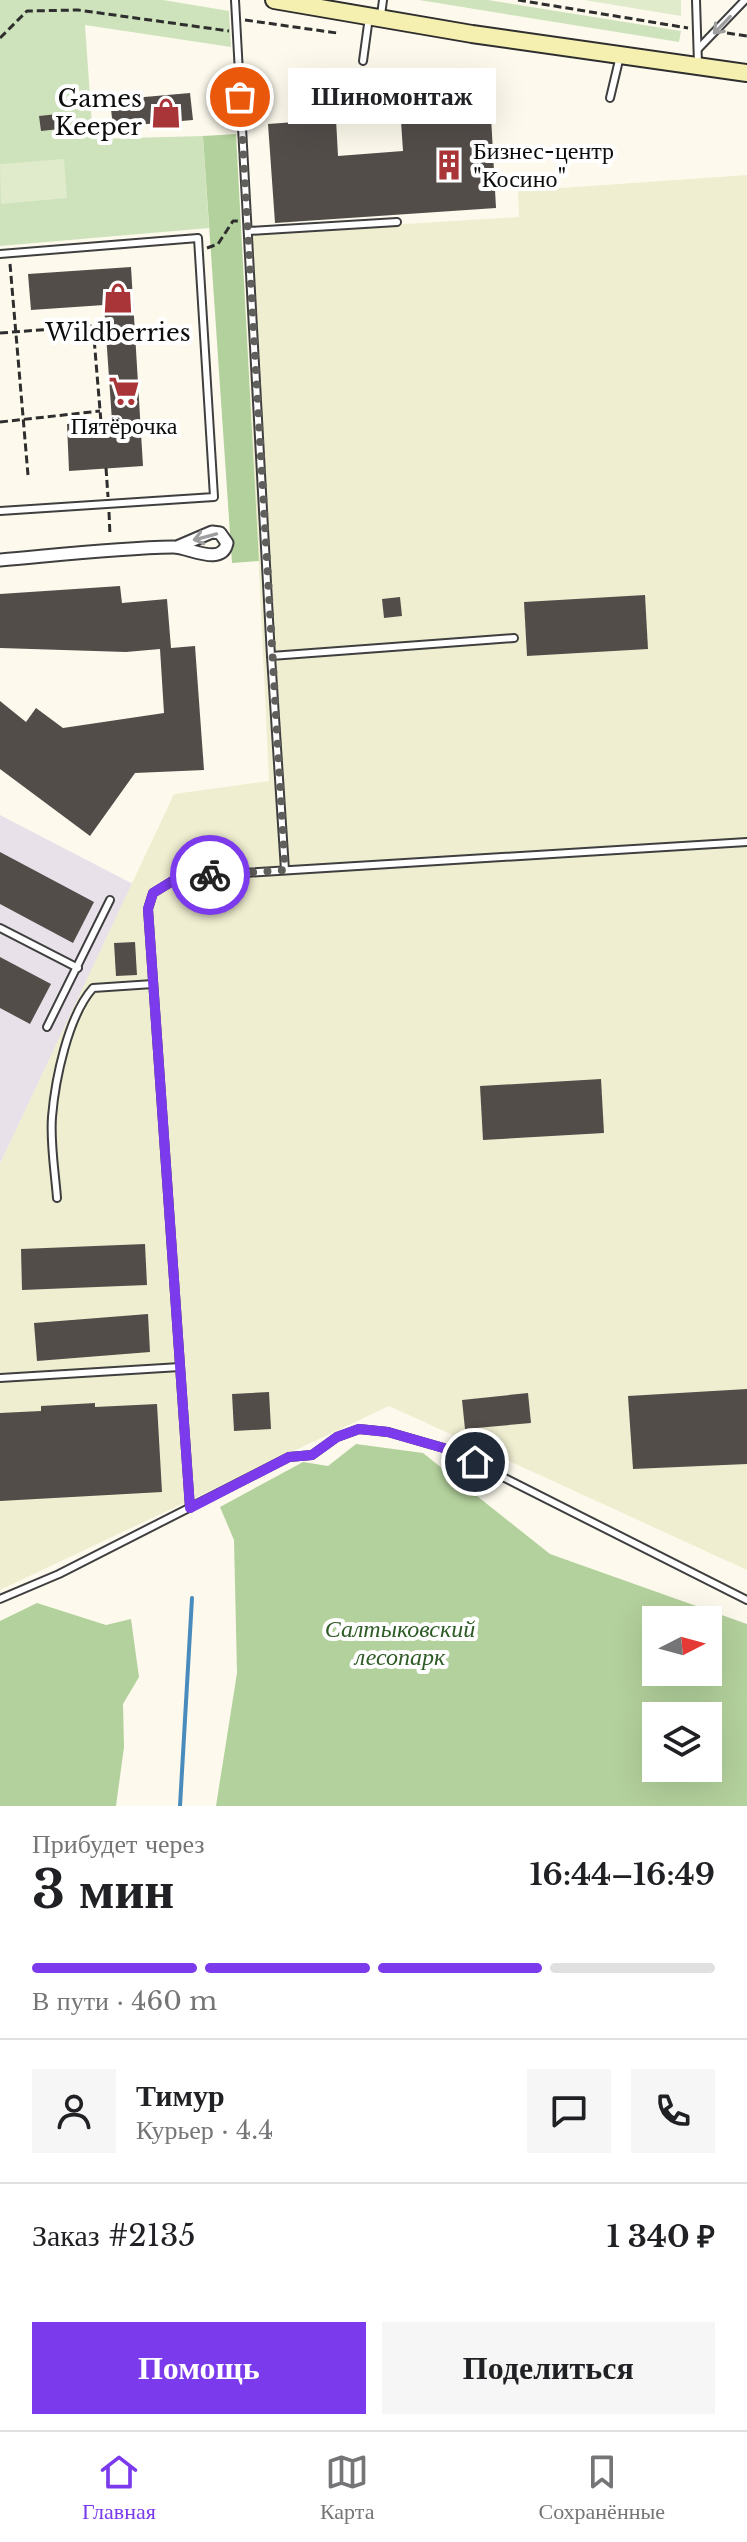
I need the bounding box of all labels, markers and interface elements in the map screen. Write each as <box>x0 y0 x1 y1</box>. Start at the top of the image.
one-way arrow <box>712 15 731 35</box>
pin <box>206 63 274 131</box>
callout: Шиномонтаж <box>288 69 496 125</box>
icon: bag <box>218 75 262 119</box>
text: Шиномонтаж <box>311 80 473 112</box>
place label: Games Keeper <box>55 84 143 141</box>
shop icon: Games Keeper <box>149 96 183 130</box>
place label: Бизнес-центр "Косино" <box>473 136 614 193</box>
building icon: Бизнес-центр "Косино" <box>432 148 466 182</box>
shop icon: Wildberries <box>101 281 135 315</box>
place label: Wildberries <box>44 318 191 347</box>
supermarket icon: Пятёрочка <box>107 374 141 408</box>
place label: Пятёрочка <box>71 411 178 440</box>
one-way arrow <box>193 530 218 545</box>
courier <box>170 835 250 915</box>
icon: bike <box>188 853 232 897</box>
pin <box>441 1428 509 1496</box>
icon: home <box>453 1440 497 1484</box>
north arrow <box>642 1606 722 1686</box>
map controls <box>642 1606 722 1782</box>
park label: Салтыковский лесопарк <box>325 1614 475 1671</box>
button: layers <box>642 1702 722 1782</box>
text: Прибудет через <box>32 1828 205 1860</box>
text: 16:44–16:49 <box>529 1856 715 1893</box>
text: 3 мин <box>32 1858 174 1922</box>
text: В пути · 460 m <box>32 1985 217 2017</box>
button: person <box>32 2069 116 2153</box>
button: chat <box>527 2069 611 2153</box>
button: phone <box>631 2069 715 2153</box>
text: Тимур <box>136 2077 225 2114</box>
text: Курьер · 4.4 <box>136 2114 273 2146</box>
text: Заказ #2135 <box>32 2217 196 2254</box>
text: 1 340 ₽ <box>607 2218 715 2255</box>
button: Помощь <box>32 2322 366 2414</box>
button: Поделиться <box>382 2322 715 2414</box>
tab: Главная <box>82 2450 156 2525</box>
tab: Карта <box>320 2450 374 2525</box>
tab: Сохранённые <box>538 2450 665 2525</box>

